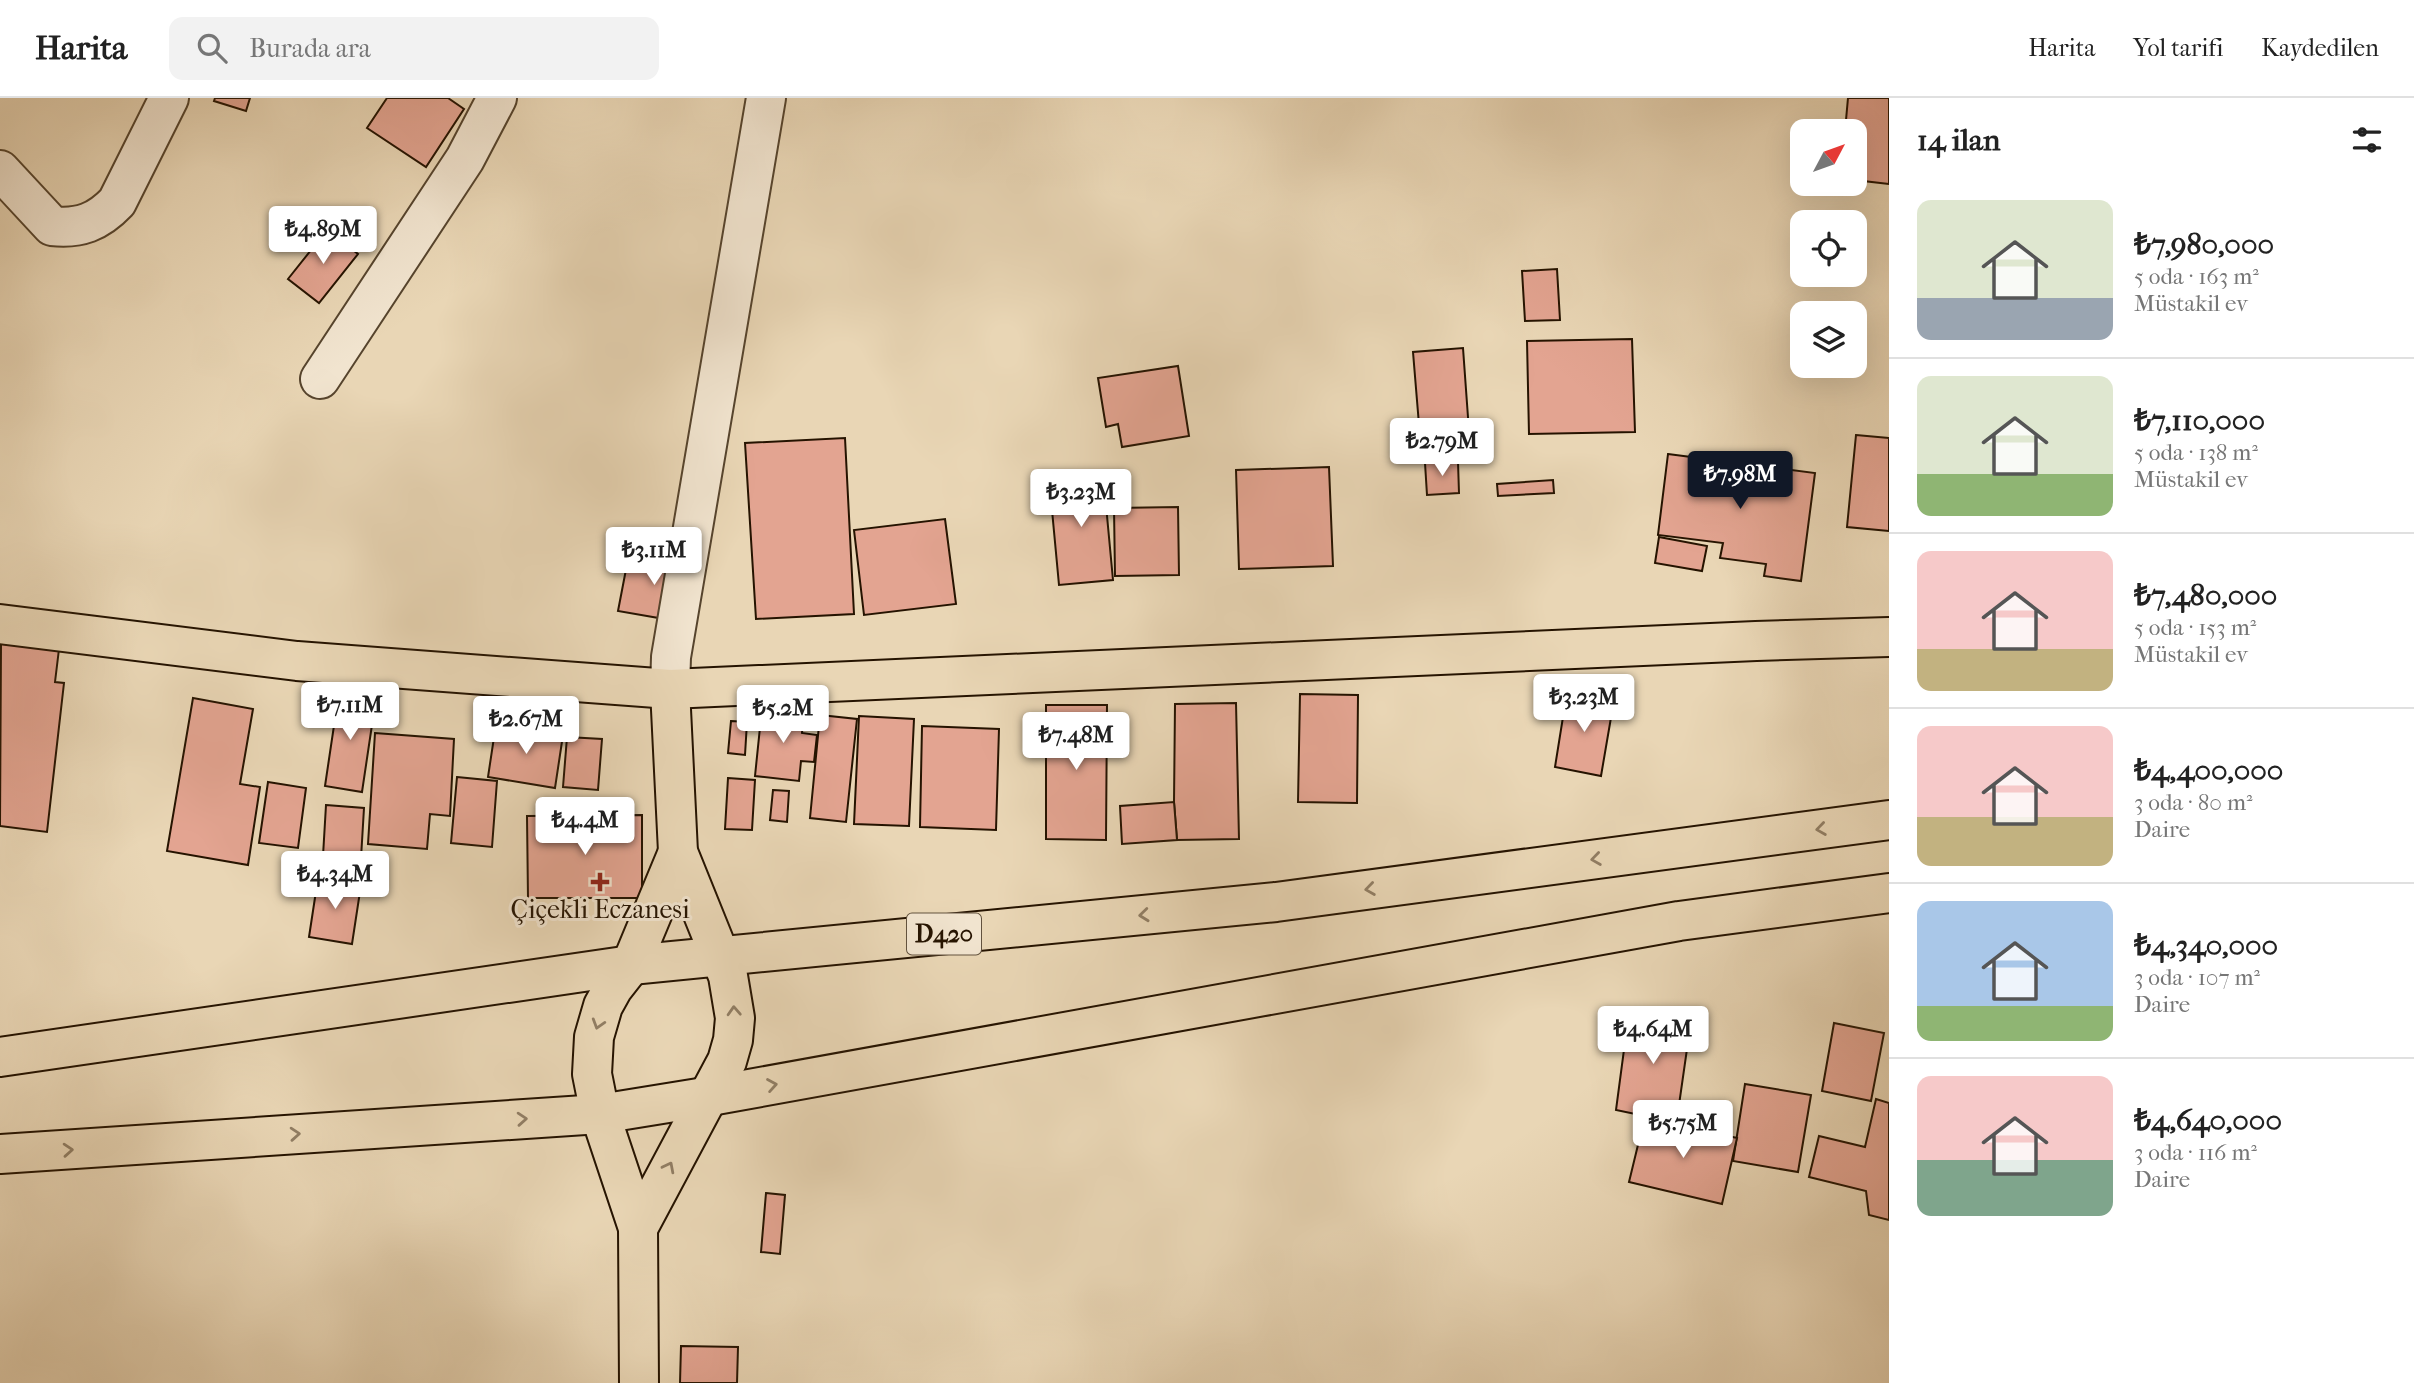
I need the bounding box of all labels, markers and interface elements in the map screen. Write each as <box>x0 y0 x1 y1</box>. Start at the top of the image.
search box <box>169 17 659 80</box>
text: Harita <box>35 29 127 68</box>
icon: search <box>193 29 231 67</box>
text: Burada ara <box>249 33 371 64</box>
text: Harita <box>2028 34 2095 62</box>
text: Yol tarifi <box>2133 34 2223 62</box>
text: Kaydedilen <box>2261 34 2379 62</box>
north arrow <box>1790 119 1867 196</box>
map controls <box>1790 119 1867 378</box>
icon: filters <box>2348 121 2386 159</box>
text: 14 ilan <box>1917 123 2000 158</box>
pin: ₺4.89M <box>266 206 380 266</box>
button: locate <box>1790 210 1867 287</box>
text: ₺4.89M <box>285 215 361 242</box>
text: ₺7,980,000 <box>2134 227 2274 262</box>
icon: home <box>1973 228 2057 312</box>
text: 5 oda · 163 m² <box>2134 263 2259 290</box>
text: Müstakil ev <box>2134 290 2248 317</box>
button: layers <box>1790 301 1867 378</box>
text: ₺7,110,000 <box>2134 403 2265 438</box>
icon: home <box>1973 404 2057 488</box>
pin: ₺2.79M <box>1385 418 1499 478</box>
text: ₺2.79M <box>1406 427 1478 454</box>
text: 5 oda · 138 m² <box>2134 439 2258 466</box>
pin: ₺7.98M <box>1683 452 1797 511</box>
text: ₺7.98M <box>1704 460 1776 487</box>
text: Müstakil ev <box>2134 466 2248 493</box>
pin: ₺3.23M <box>1024 470 1138 529</box>
text: ₺3.23M <box>1046 478 1116 505</box>
pin: ₺3.11M <box>597 528 711 587</box>
text: ₺3.11M <box>622 536 686 563</box>
text: ₺7,480,000 <box>2134 578 2277 613</box>
icon: home <box>1973 579 2057 663</box>
text: 5 oda · 153 m² <box>2134 614 2256 641</box>
text: Müstakil ev <box>2134 641 2248 668</box>
pin: ₺3.23M <box>1527 674 1641 734</box>
pin: ₺7.11M <box>293 682 407 742</box>
text: ₺3.23M <box>1549 683 1619 710</box>
pin: ₺5.2M <box>734 686 832 745</box>
text: ₺7.11M <box>317 691 383 718</box>
text: ₺5.2M <box>753 694 813 721</box>
pin: ₺2.67M <box>469 696 583 756</box>
text: ₺2.67M <box>489 705 563 732</box>
pin: ₺7.48M <box>1019 712 1133 772</box>
text: ₺7.48M <box>1038 721 1114 748</box>
text: ₺4,400,000 <box>2134 753 2283 788</box>
icon: home <box>1973 754 2057 838</box>
text: 3 oda · 80 m² <box>2134 789 2252 816</box>
pin: ₺4.4M <box>536 798 634 857</box>
text: ₺4.4M <box>552 806 618 833</box>
text: Daire <box>2134 816 2190 843</box>
one-way arrow <box>1815 822 1827 837</box>
pin: ₺4.34M <box>278 852 392 911</box>
one-way arrow <box>1590 852 1602 867</box>
text: ₺4.34M <box>297 860 373 887</box>
marker: Çiçekli Eczanesi <box>592 874 608 890</box>
one-way arrow <box>1364 882 1376 897</box>
place label: Çiçekli Eczanesi <box>510 894 690 925</box>
one-way arrow <box>1138 907 1150 922</box>
road number: D420 <box>907 914 981 954</box>
text: ₺4,340,000 <box>2134 928 2278 963</box>
icon: home <box>1973 929 2057 1013</box>
text: 3 oda · 107 m² <box>2134 964 2260 991</box>
text: Daire <box>2134 991 2190 1018</box>
one-way arrow <box>726 1005 741 1016</box>
pin: ₺4.64M <box>1596 1006 1710 1066</box>
text: ₺4.64M <box>1614 1015 1692 1042</box>
one-way arrow <box>591 1017 606 1029</box>
one-way arrow <box>766 1078 777 1093</box>
pin: ₺5.75M <box>1626 1100 1740 1160</box>
text: ₺4,640,000 <box>2134 1103 2282 1138</box>
icon: home <box>1973 1104 2057 1188</box>
text: ₺5.75M <box>1649 1109 1717 1136</box>
one-way arrow <box>517 1112 528 1127</box>
one-way arrow <box>290 1127 301 1142</box>
text: 3 oda · 116 m² <box>2134 1139 2257 1166</box>
one-way arrow <box>63 1143 74 1158</box>
one-way arrow <box>661 1162 674 1175</box>
text: Daire <box>2134 1166 2190 1193</box>

